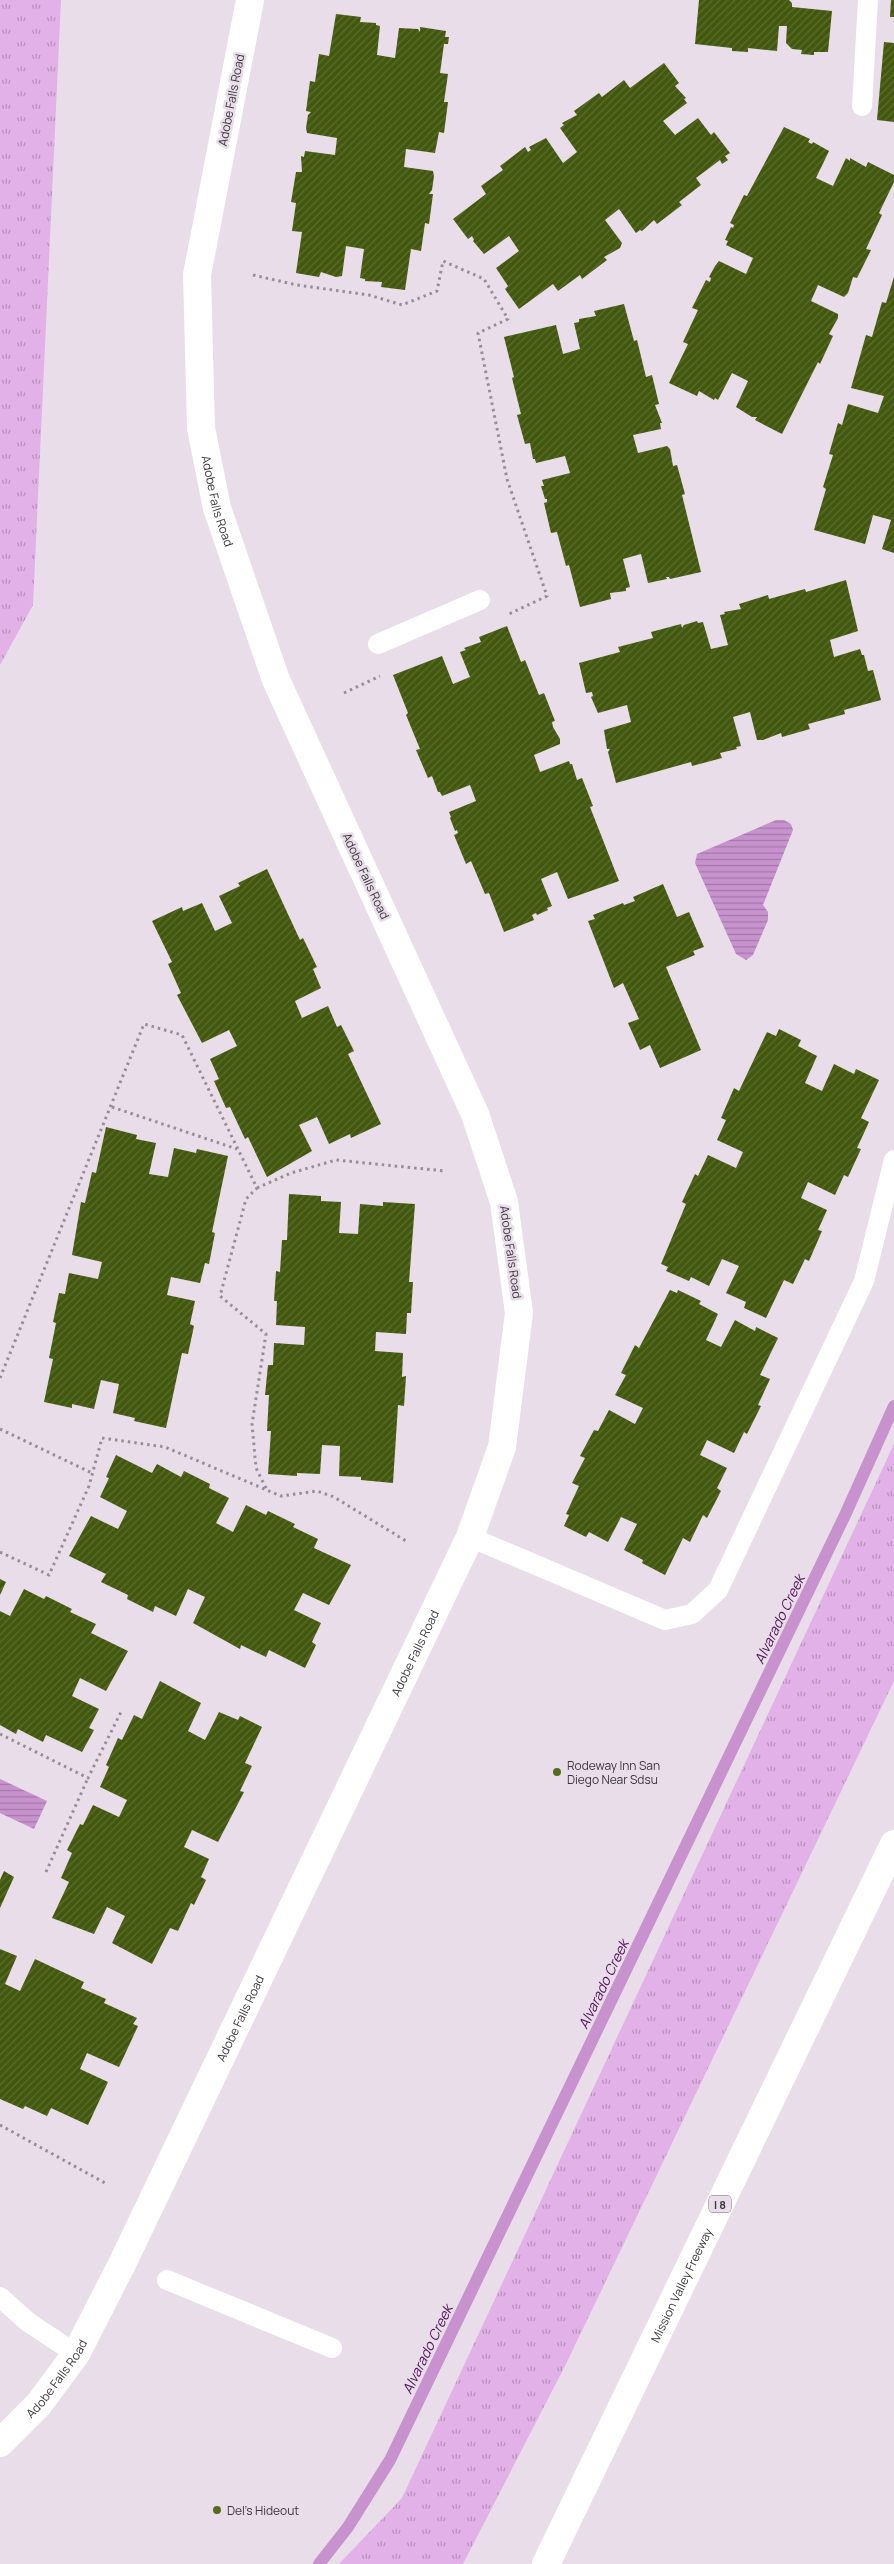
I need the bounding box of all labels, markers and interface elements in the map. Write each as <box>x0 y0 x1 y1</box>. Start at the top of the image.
street label: Adobe Falls Road <box>214 52 248 148</box>
street label: Adobe Falls Road <box>198 454 238 549</box>
street label: Adobe Falls Road <box>339 830 393 922</box>
street label: Adobe Falls Road <box>496 1204 526 1300</box>
water label: Alvarado Creek <box>749 1570 810 1667</box>
street label: Adobe Falls Road <box>387 1607 442 1699</box>
place label: Rodeway Inn San Diego Near Sdsu <box>567 1757 660 1788</box>
marker: Rodeway Inn San Diego Near Sdsu <box>551 1766 563 1778</box>
water label: Alvarado Creek <box>573 1935 634 2032</box>
street label: Adobe Falls Road <box>212 1972 268 2064</box>
road number: I 8 <box>709 2196 731 2212</box>
street label: Mission Valley Freeway <box>646 2224 716 2345</box>
water label: Alvarado Creek <box>397 2300 458 2397</box>
street label: Adobe Falls Road <box>22 2336 91 2421</box>
place label: Del’s Hideout <box>227 2502 299 2519</box>
marker: Del’s Hideout <box>211 2504 223 2516</box>

